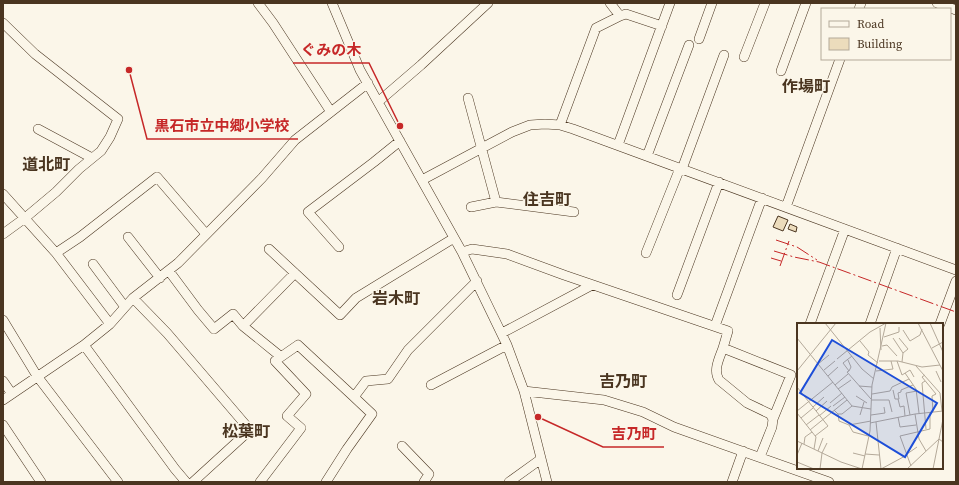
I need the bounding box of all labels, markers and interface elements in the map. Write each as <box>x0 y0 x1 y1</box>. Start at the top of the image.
legend <box>821 8 951 60</box>
text: Road <box>857 16 884 32</box>
callout: ぐみの木 <box>293 36 369 63</box>
text: Building <box>857 36 902 52</box>
text: ぐみの木 <box>301 39 361 60</box>
district label: 作場町 <box>782 75 830 97</box>
callout: 黒石市立中郷小学校 <box>147 112 298 139</box>
text: 黒石市立中郷小学校 <box>154 115 290 136</box>
district label: 道北町 <box>22 153 70 175</box>
district label: 住吉町 <box>522 188 571 210</box>
district label: 岩木町 <box>372 287 420 309</box>
inset map <box>797 323 943 469</box>
district label: 吉乃町 <box>599 370 647 392</box>
district label: 松葉町 <box>222 420 270 442</box>
callout: 吉乃町 <box>603 420 664 447</box>
text: 吉乃町 <box>611 423 657 444</box>

